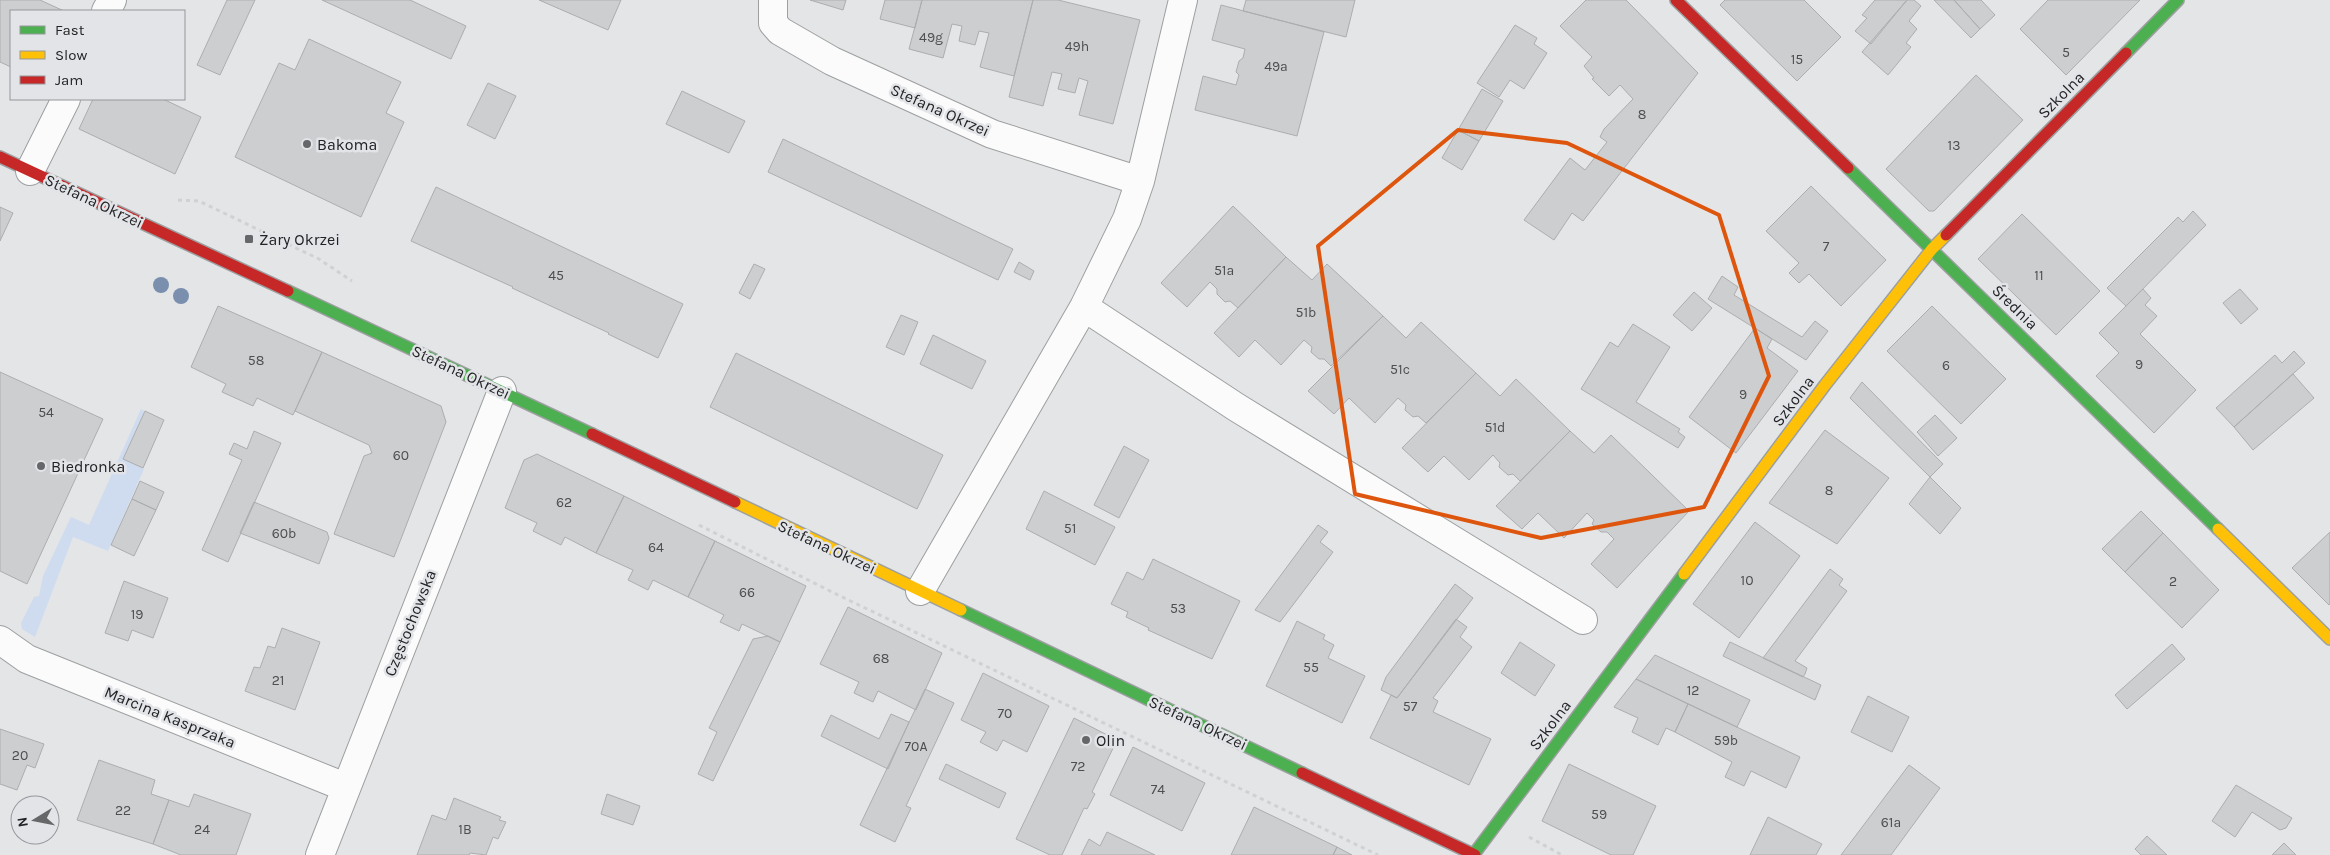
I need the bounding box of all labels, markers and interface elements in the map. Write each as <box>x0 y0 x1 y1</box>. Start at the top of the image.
legend <box>10 10 185 100</box>
text: Fast <box>55 21 85 39</box>
house number: 49g <box>919 29 943 46</box>
house number: 49h <box>1065 38 1089 55</box>
house number: 5 <box>2062 44 2070 61</box>
text: Slow <box>55 46 87 64</box>
house number: 15 <box>1791 51 1803 68</box>
house number: 49a <box>1264 58 1288 75</box>
street label: Szkolna <box>2034 68 2088 122</box>
text: Jam <box>55 71 83 89</box>
street label: Stefana Okrzei <box>888 80 992 140</box>
house number: 8 <box>1638 106 1646 123</box>
place label: Bakoma <box>317 135 377 154</box>
house number: 13 <box>1948 137 1960 154</box>
marker: Bakoma <box>301 138 313 150</box>
street label: Stefana Okrzei <box>42 170 146 232</box>
place label: Żary Okrzei <box>259 230 340 249</box>
marker: Żary Okrzei <box>243 233 255 245</box>
house number: 7 <box>1823 238 1830 255</box>
house number: 51a <box>1214 262 1234 279</box>
house number: 45 <box>548 267 564 284</box>
house number: 11 <box>2034 267 2044 284</box>
street label: Średnia <box>1988 281 2042 333</box>
house number: 51b <box>1296 304 1316 321</box>
street label: Stefana Okrzei <box>409 341 513 403</box>
house number: 58 <box>248 352 264 369</box>
house number: 9 <box>2135 356 2143 373</box>
house number: 6 <box>1942 357 1950 374</box>
house number: 51c <box>1390 361 1410 378</box>
street label: Szkolna <box>1768 372 1818 430</box>
house number: 9 <box>1739 386 1747 403</box>
house number: 54 <box>38 404 54 421</box>
house number: 51d <box>1485 419 1505 436</box>
house number: 60 <box>393 447 409 464</box>
place label: Biedronka <box>51 457 125 476</box>
marker: Biedronka <box>35 460 47 472</box>
house number: 8 <box>1825 482 1833 499</box>
house number: 62 <box>556 494 572 511</box>
street label: Stefana Okrzei <box>775 516 879 578</box>
house number: 51 <box>1064 520 1076 537</box>
house number: 60b <box>272 525 296 542</box>
house number: 64 <box>648 539 664 556</box>
street label: Częstochowska <box>380 567 440 679</box>
house number: 10 <box>1741 572 1753 589</box>
house number: 2 <box>2169 573 2177 590</box>
house number: 66 <box>739 584 755 601</box>
house number: 53 <box>1170 600 1186 617</box>
house number: 19 <box>131 606 143 623</box>
house number: 68 <box>873 650 889 667</box>
house number: 55 <box>1303 659 1319 676</box>
house number: 21 <box>272 672 284 689</box>
street label: Marcina Kasprzaka <box>102 682 238 752</box>
house number: 12 <box>1687 682 1699 699</box>
street label: Stefana Okrzei <box>1146 692 1250 754</box>
street label: Szkolna <box>1525 696 1575 754</box>
house number: 57 <box>1403 698 1418 715</box>
house number: 70 <box>998 705 1012 722</box>
place label: Olin <box>1096 731 1125 750</box>
house number: 59b <box>1714 732 1738 749</box>
marker: Olin <box>1080 734 1092 746</box>
house number: 70A <box>905 738 927 755</box>
house number: 20 <box>12 747 28 764</box>
house number: 72 <box>1071 758 1085 775</box>
house number: 74 <box>1151 781 1165 798</box>
north arrow <box>10 795 60 845</box>
house number: 22 <box>115 802 131 819</box>
house number: 59 <box>1591 806 1607 823</box>
house number: 61a <box>1881 814 1901 831</box>
text: N <box>13 816 32 829</box>
house number: 24 <box>194 821 210 838</box>
house number: 1B <box>458 821 472 838</box>

